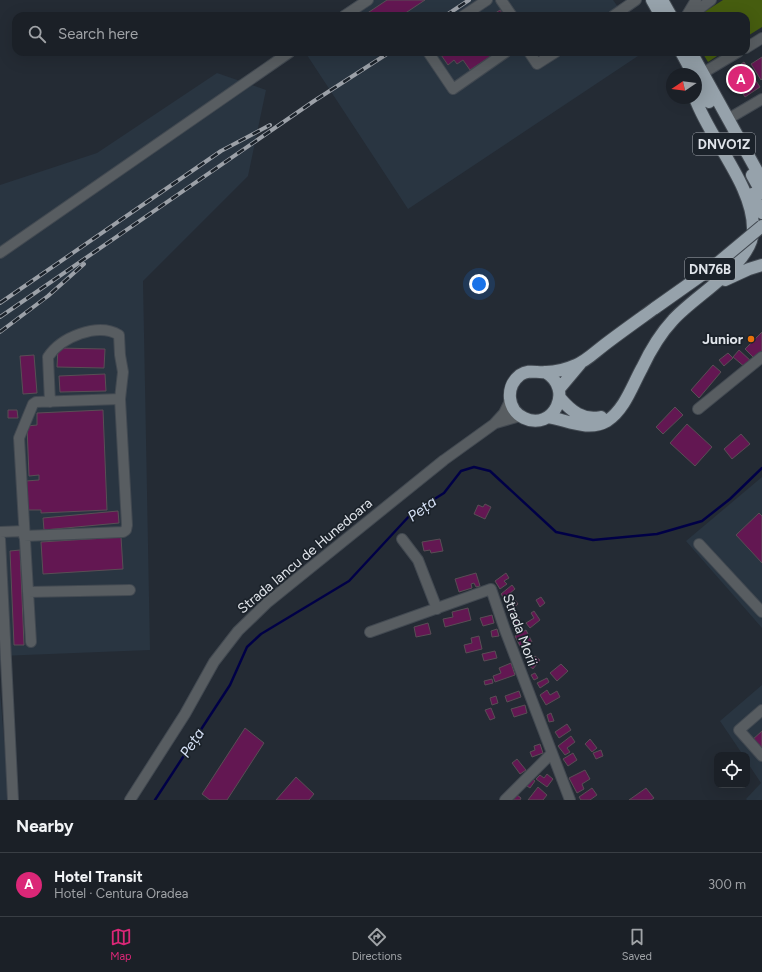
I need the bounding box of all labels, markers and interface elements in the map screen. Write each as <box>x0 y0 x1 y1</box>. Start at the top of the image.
search box <box>12 12 750 56</box>
icon: search <box>26 23 48 45</box>
text: Search here <box>58 25 138 43</box>
pin: A <box>728 64 754 94</box>
north arrow <box>666 68 702 104</box>
road number: DNVO1Z <box>693 133 755 155</box>
road number: DN76B <box>685 258 735 280</box>
your location <box>469 274 489 294</box>
place label: Junior <box>702 331 744 348</box>
marker: Junior <box>746 334 756 344</box>
water label: Peța <box>404 492 440 525</box>
street label: Strada Iancu de Hunedoara <box>234 495 376 617</box>
street label: Strada Morii <box>499 591 541 669</box>
water label: Peța <box>176 725 208 761</box>
map controls <box>714 752 750 788</box>
button: locate <box>714 752 750 788</box>
text: Nearby <box>16 816 74 836</box>
text: Hotel Transit <box>54 868 143 886</box>
text: A <box>24 877 34 892</box>
text: 300 m <box>708 877 746 892</box>
text: Hotel · Centura Oradea <box>54 886 188 901</box>
tab: Map <box>110 926 132 963</box>
tab: Directions <box>352 926 402 963</box>
tab: Saved <box>622 926 652 963</box>

